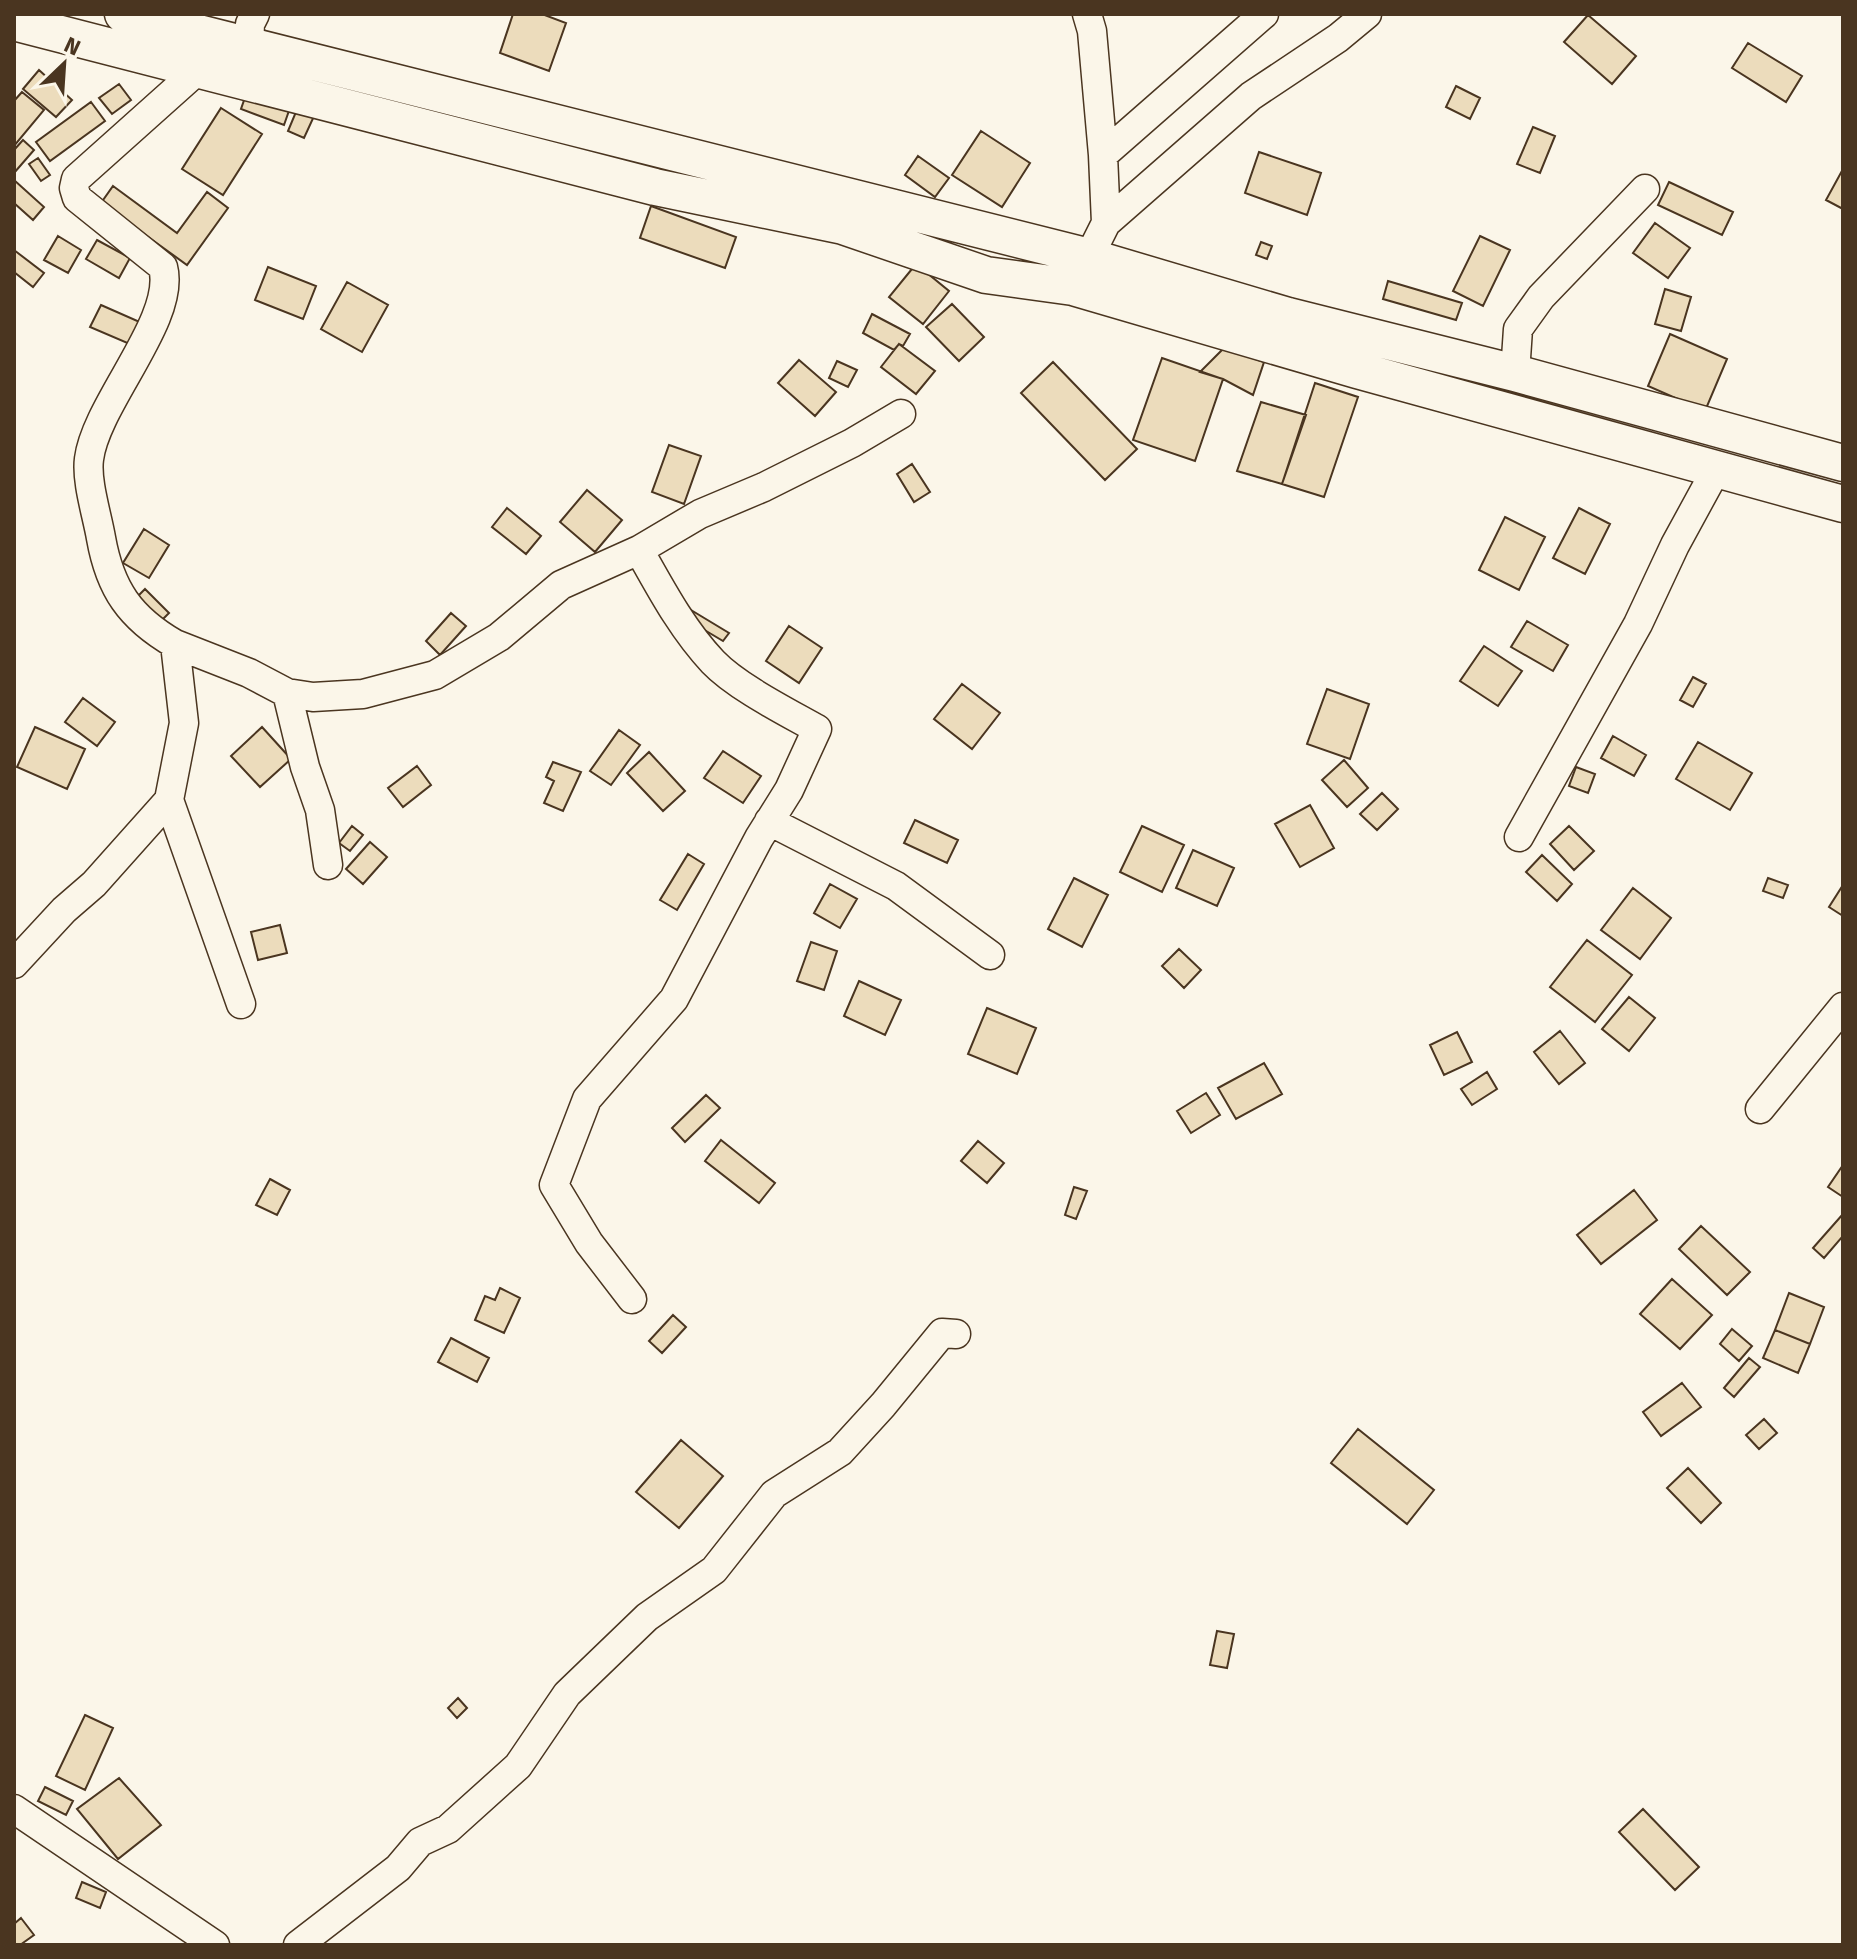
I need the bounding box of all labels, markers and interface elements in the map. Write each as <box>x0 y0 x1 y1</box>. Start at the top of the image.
north arrow <box>24 24 104 104</box>
text: N <box>60 31 85 62</box>

